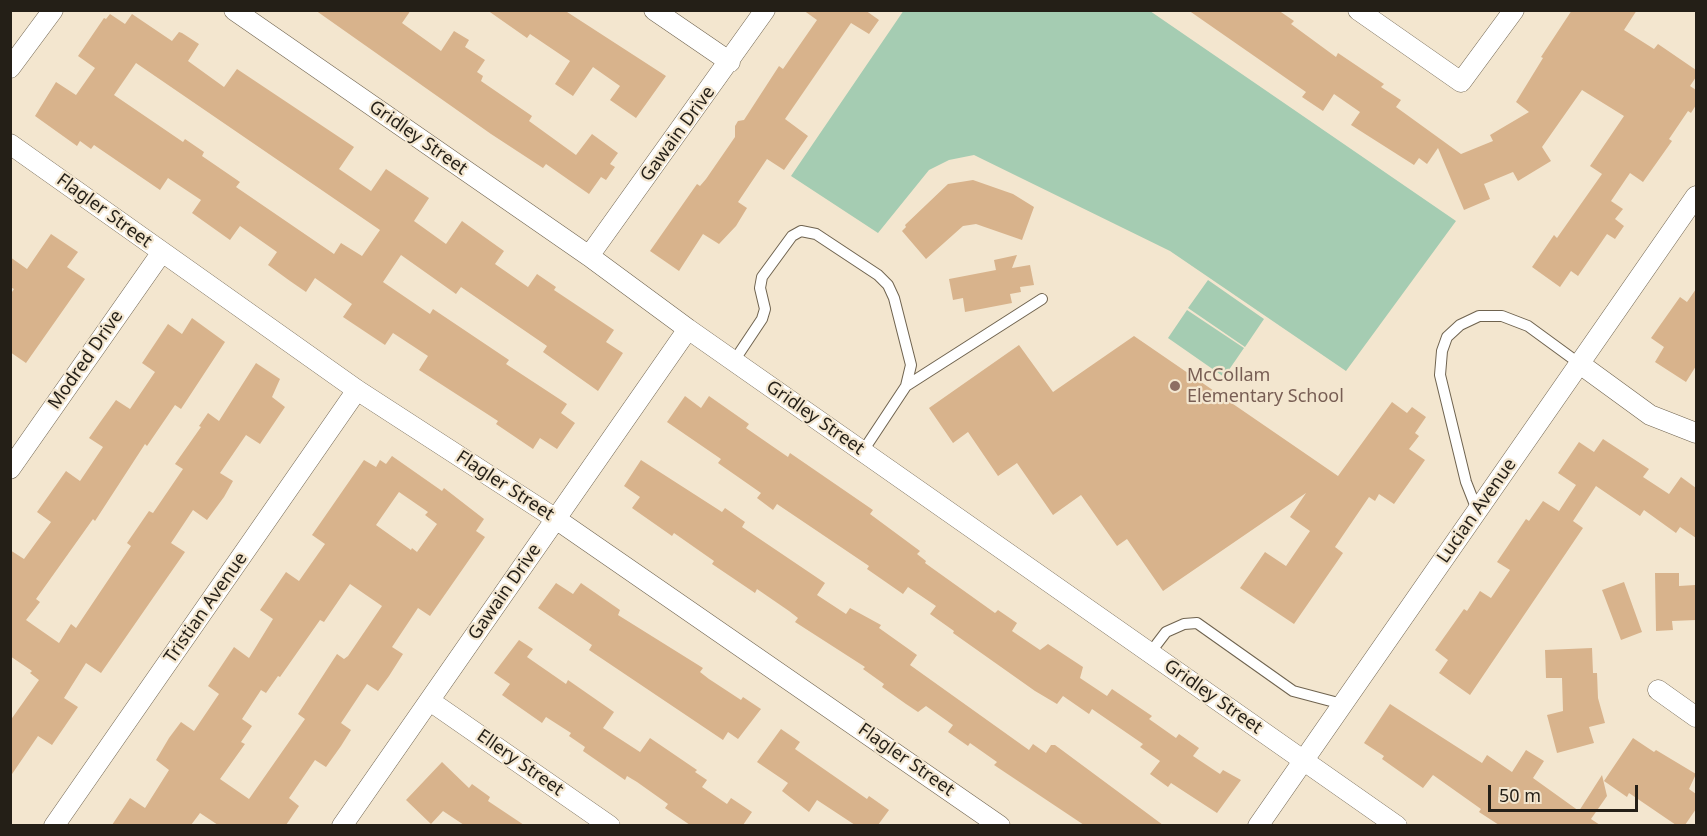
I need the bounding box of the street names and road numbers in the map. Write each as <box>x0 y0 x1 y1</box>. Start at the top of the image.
street label: Gawain Drive <box>636 82 720 186</box>
street label: Gridley Street <box>365 96 471 180</box>
street label: Flagler Street <box>52 169 156 253</box>
street label: Modred Drive <box>44 306 128 414</box>
street label: Gridley Street <box>762 376 868 460</box>
street label: Flagler Street <box>452 446 558 526</box>
street label: Lucian Avenue <box>1433 454 1521 568</box>
street label: Gawain Drive <box>464 540 546 644</box>
street label: Tristian Avenue <box>160 549 252 667</box>
street label: Gridley Street <box>1160 655 1266 739</box>
street label: Flagler Street <box>854 719 958 801</box>
street label: Ellery Street <box>472 725 568 801</box>

